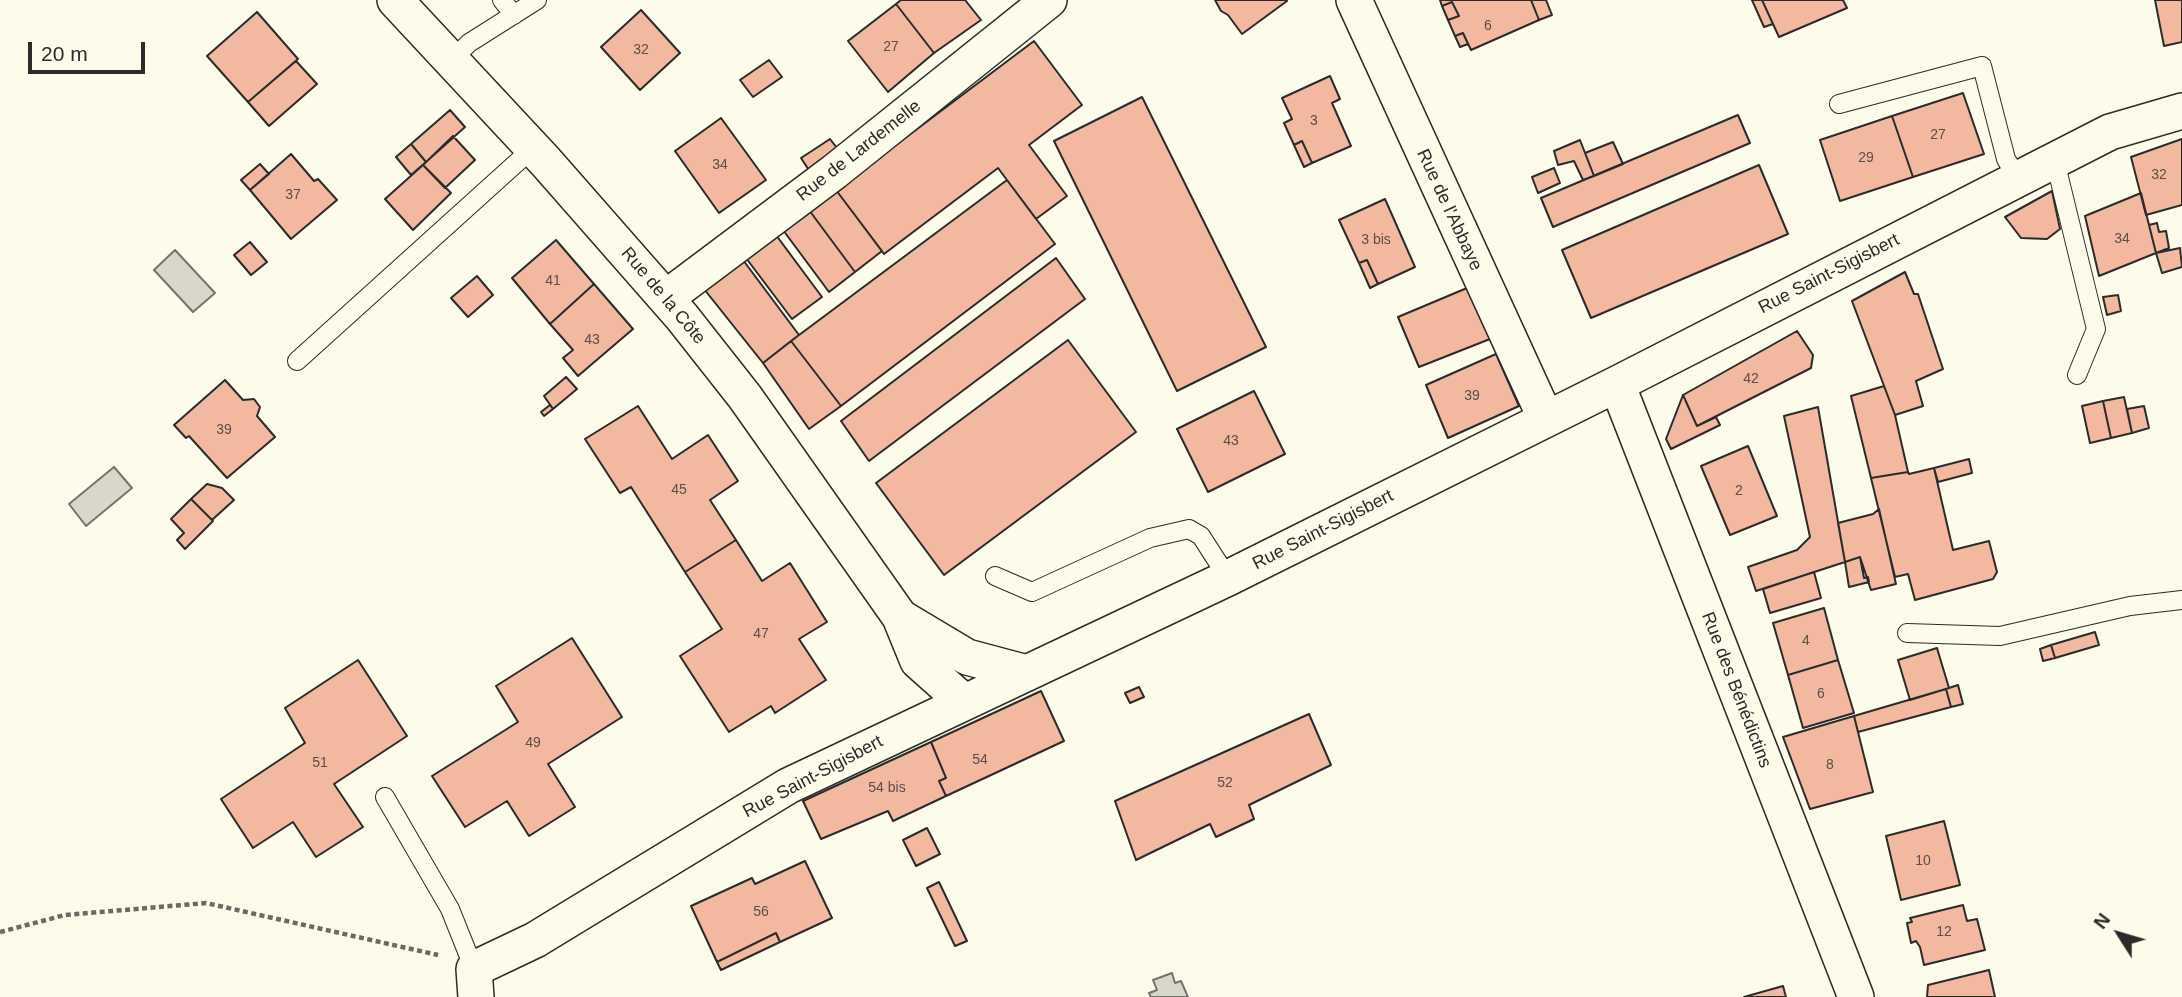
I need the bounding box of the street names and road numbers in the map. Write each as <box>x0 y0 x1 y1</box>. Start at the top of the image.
street label: Rue de Lardemelle <box>792 96 926 206</box>
street label: Rue de l'Abbaye <box>1411 146 1487 274</box>
street label: Rue Saint-Sigisbert <box>1755 229 1903 319</box>
street label: Rue de la Côte <box>616 243 710 349</box>
street label: Rue Saint-Sigisbert <box>1249 485 1397 575</box>
street label: Rue des Bénédictins <box>1696 609 1776 771</box>
street label: Rue Saint-Sigisbert <box>739 731 887 823</box>

